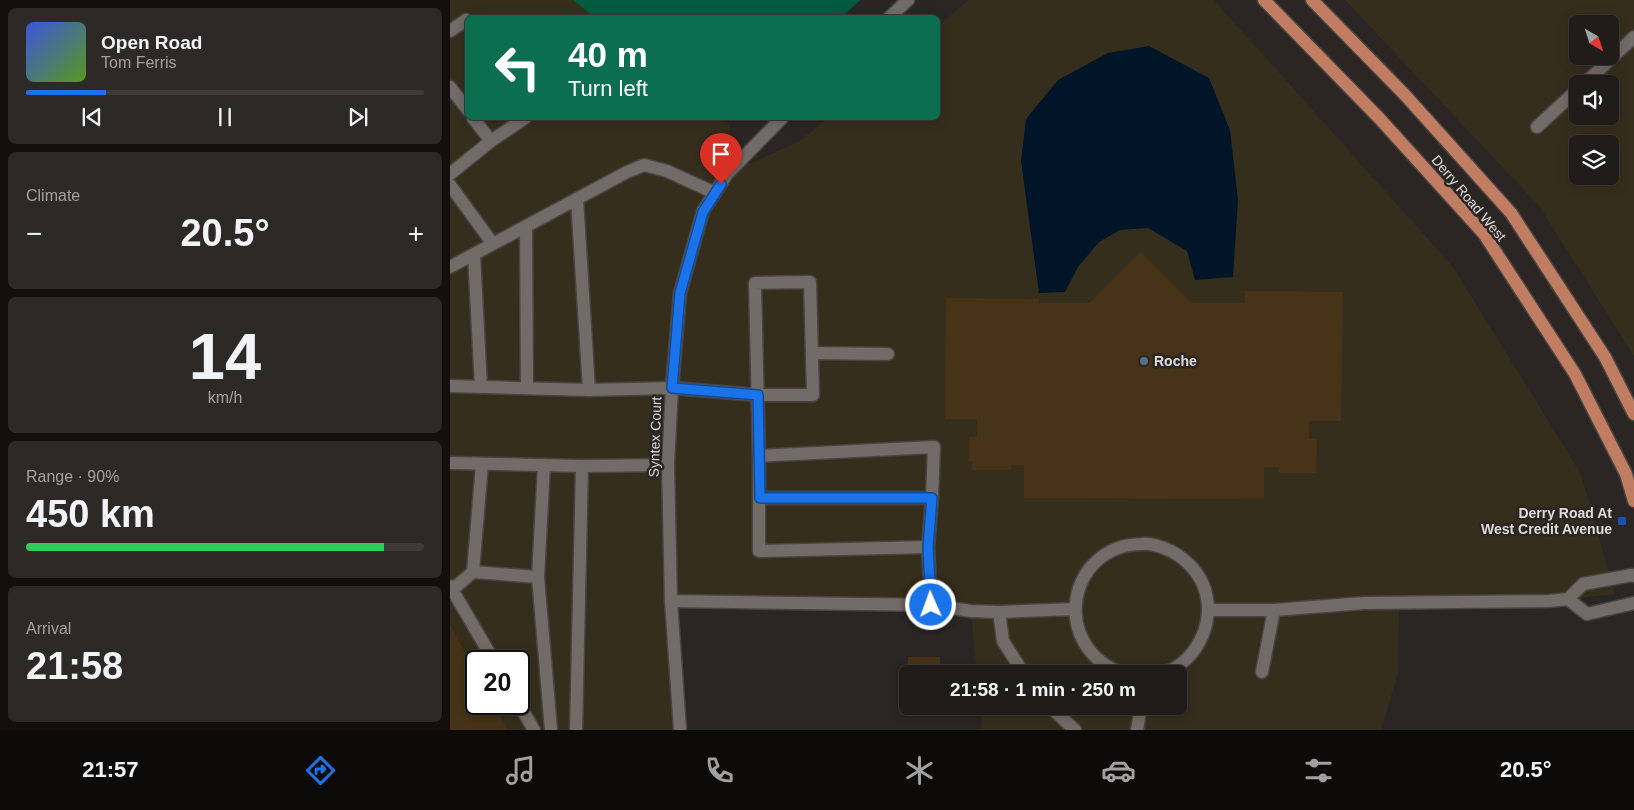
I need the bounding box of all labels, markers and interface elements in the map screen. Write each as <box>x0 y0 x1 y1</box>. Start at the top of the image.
north arrow <box>1569 15 1619 65</box>
map controls <box>1569 15 1619 185</box>
text: Open Road <box>101 32 202 53</box>
icon: left <box>485 35 550 100</box>
text: 40 m <box>568 35 648 74</box>
text: Tom Ferris <box>101 54 177 71</box>
button: sound <box>1569 75 1619 125</box>
text: Turn left <box>568 76 648 101</box>
icon: previous <box>78 103 106 131</box>
icon: pause <box>211 103 239 131</box>
icon: next <box>344 103 372 131</box>
pin <box>700 133 742 184</box>
button: layers <box>1569 135 1619 185</box>
icon: arrive <box>707 140 735 168</box>
street label: Derry Road West <box>1428 152 1510 244</box>
text: Climate <box>26 187 80 204</box>
text: 20.5° <box>180 212 270 254</box>
text: − <box>26 218 42 249</box>
text: + <box>408 218 424 249</box>
text: 14 <box>189 320 261 393</box>
place label: Roche <box>1154 353 1197 369</box>
marker: Roche <box>1138 355 1150 367</box>
text: km/h <box>208 389 242 406</box>
street label: Syntex Court <box>646 396 664 478</box>
text: Range · 90% <box>26 468 119 485</box>
text: 450 km <box>26 493 155 535</box>
place label: Derry Road At West Credit Avenue <box>1481 505 1612 537</box>
marker: Derry Road At West Credit Avenue <box>1616 515 1628 527</box>
position arrow <box>904 578 956 630</box>
text: Arrival <box>26 620 71 637</box>
text: 21:58 <box>26 645 123 687</box>
speed limit sign: 20 <box>465 650 530 715</box>
text: 21:58 · 1 min · 250 m <box>950 679 1136 700</box>
icon: directions <box>303 753 338 788</box>
icon: music <box>503 753 538 788</box>
icon: phone <box>702 753 737 788</box>
icon: climate <box>902 753 937 788</box>
icon: car <box>1101 753 1136 788</box>
icon: filters <box>1301 753 1336 788</box>
text: 21:57 <box>82 757 139 782</box>
text: 20.5° <box>1500 757 1552 782</box>

